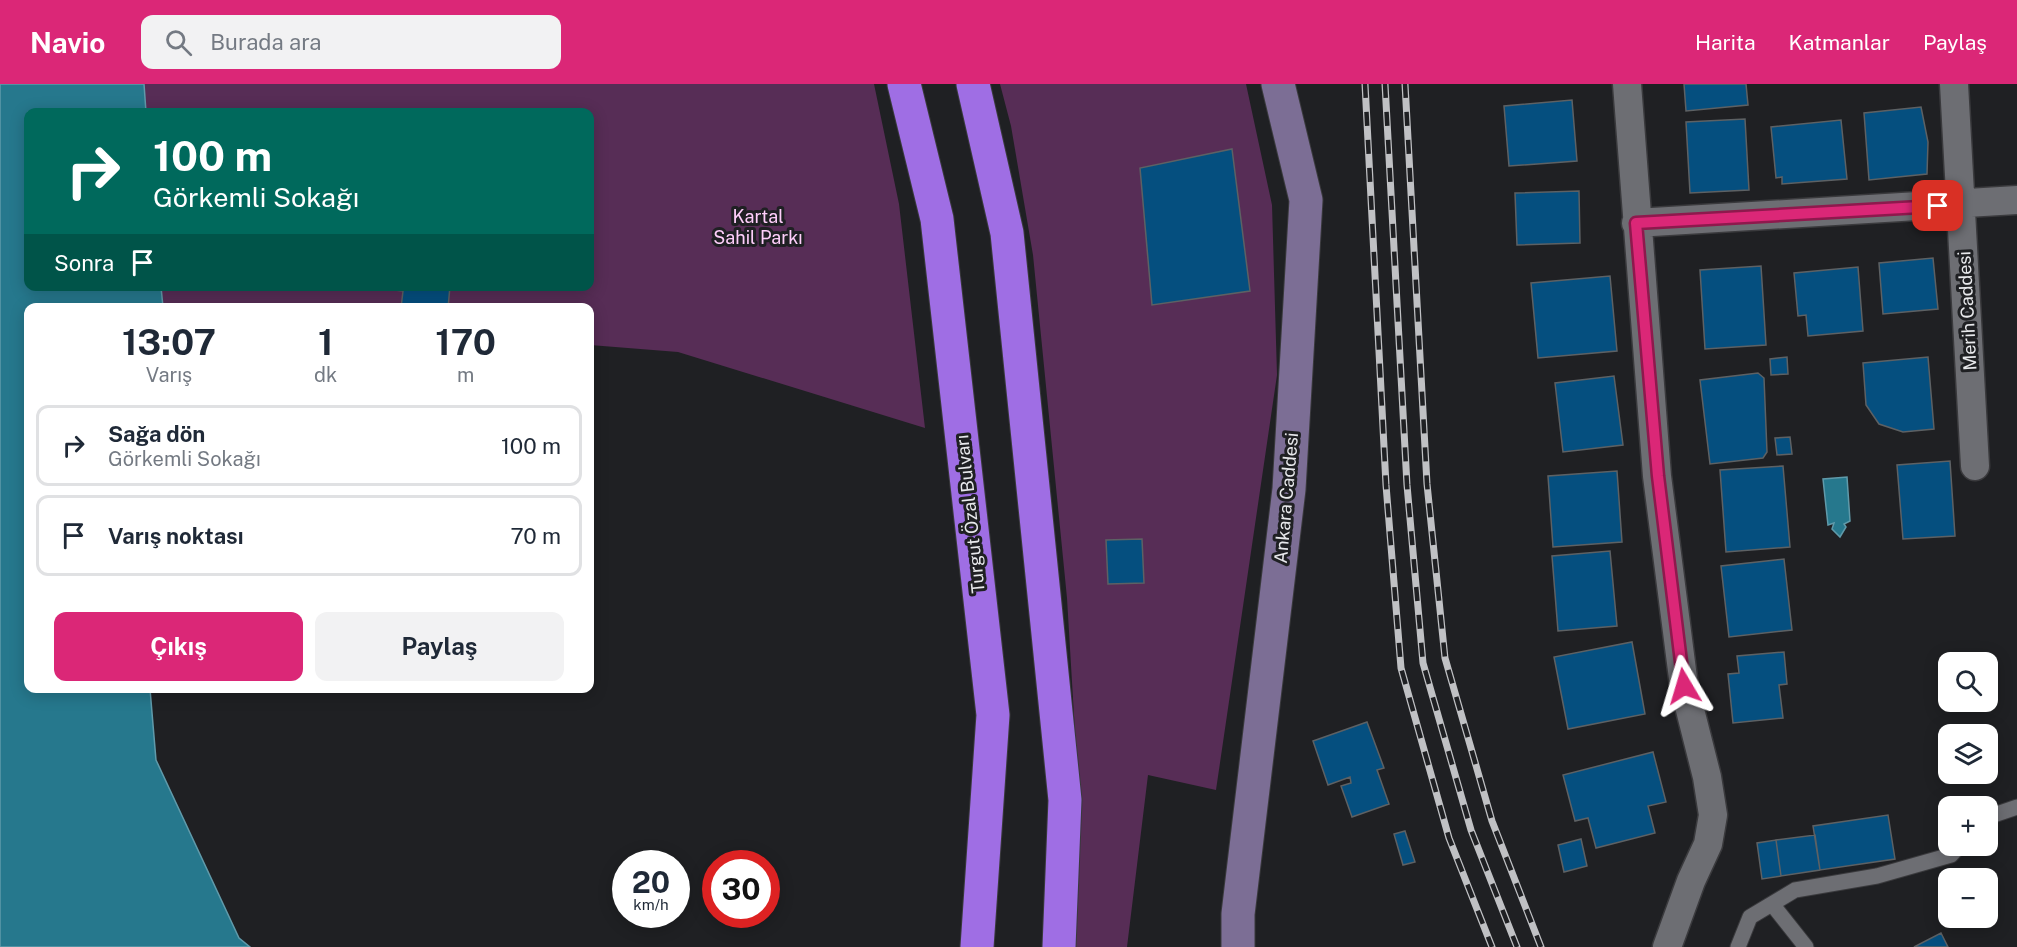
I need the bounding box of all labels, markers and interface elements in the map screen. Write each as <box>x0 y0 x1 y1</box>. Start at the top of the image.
search box <box>141 15 561 69</box>
text: Navio <box>30 26 105 59</box>
icon: search <box>162 26 195 59</box>
text: Burada ara <box>210 29 322 55</box>
text: Harita <box>1695 30 1756 55</box>
text: Katmanlar <box>1789 30 1890 55</box>
text: Paylaş <box>1923 30 1987 55</box>
text: 100 m <box>153 131 272 180</box>
icon: right <box>54 132 132 210</box>
pin <box>1912 180 1963 231</box>
text: Görkemli Sokağı <box>153 181 359 213</box>
icon: arrive <box>1921 189 1954 222</box>
park label: Kartal Sahil Parkı <box>713 206 803 248</box>
icon: arrive <box>126 246 159 279</box>
text: Sonra <box>54 250 114 276</box>
street label: Merih Caddesi <box>1953 251 1981 371</box>
text: 13:07 <box>122 321 216 363</box>
text: 1 <box>318 321 333 363</box>
text: 170 <box>435 321 496 363</box>
text: Varış <box>146 363 192 387</box>
text: dk <box>314 363 337 387</box>
text: m <box>457 363 474 387</box>
text: Sağa dön <box>108 421 205 447</box>
icon: right <box>57 429 90 462</box>
street label: Ankara Caddesi <box>1270 432 1302 564</box>
text: 100 m <box>501 433 561 459</box>
street label: Turgut Özal Bulvarı <box>950 434 989 594</box>
text: Görkemli Sokağı <box>108 447 261 471</box>
icon: arrive <box>57 519 90 552</box>
text: Varış noktası <box>108 523 243 549</box>
text: 70 m <box>510 523 561 549</box>
button: Çıkış <box>54 612 303 681</box>
button: Paylaş <box>315 612 564 681</box>
map controls <box>1938 652 1998 928</box>
button: search <box>1938 652 1998 712</box>
position arrow <box>1652 654 1716 718</box>
button: layers <box>1938 724 1998 784</box>
button: + <box>1938 796 1998 856</box>
speed limit sign: 30 <box>702 850 780 928</box>
text: 20 <box>632 864 670 900</box>
button: − <box>1938 868 1998 928</box>
text: km/h <box>633 896 669 913</box>

